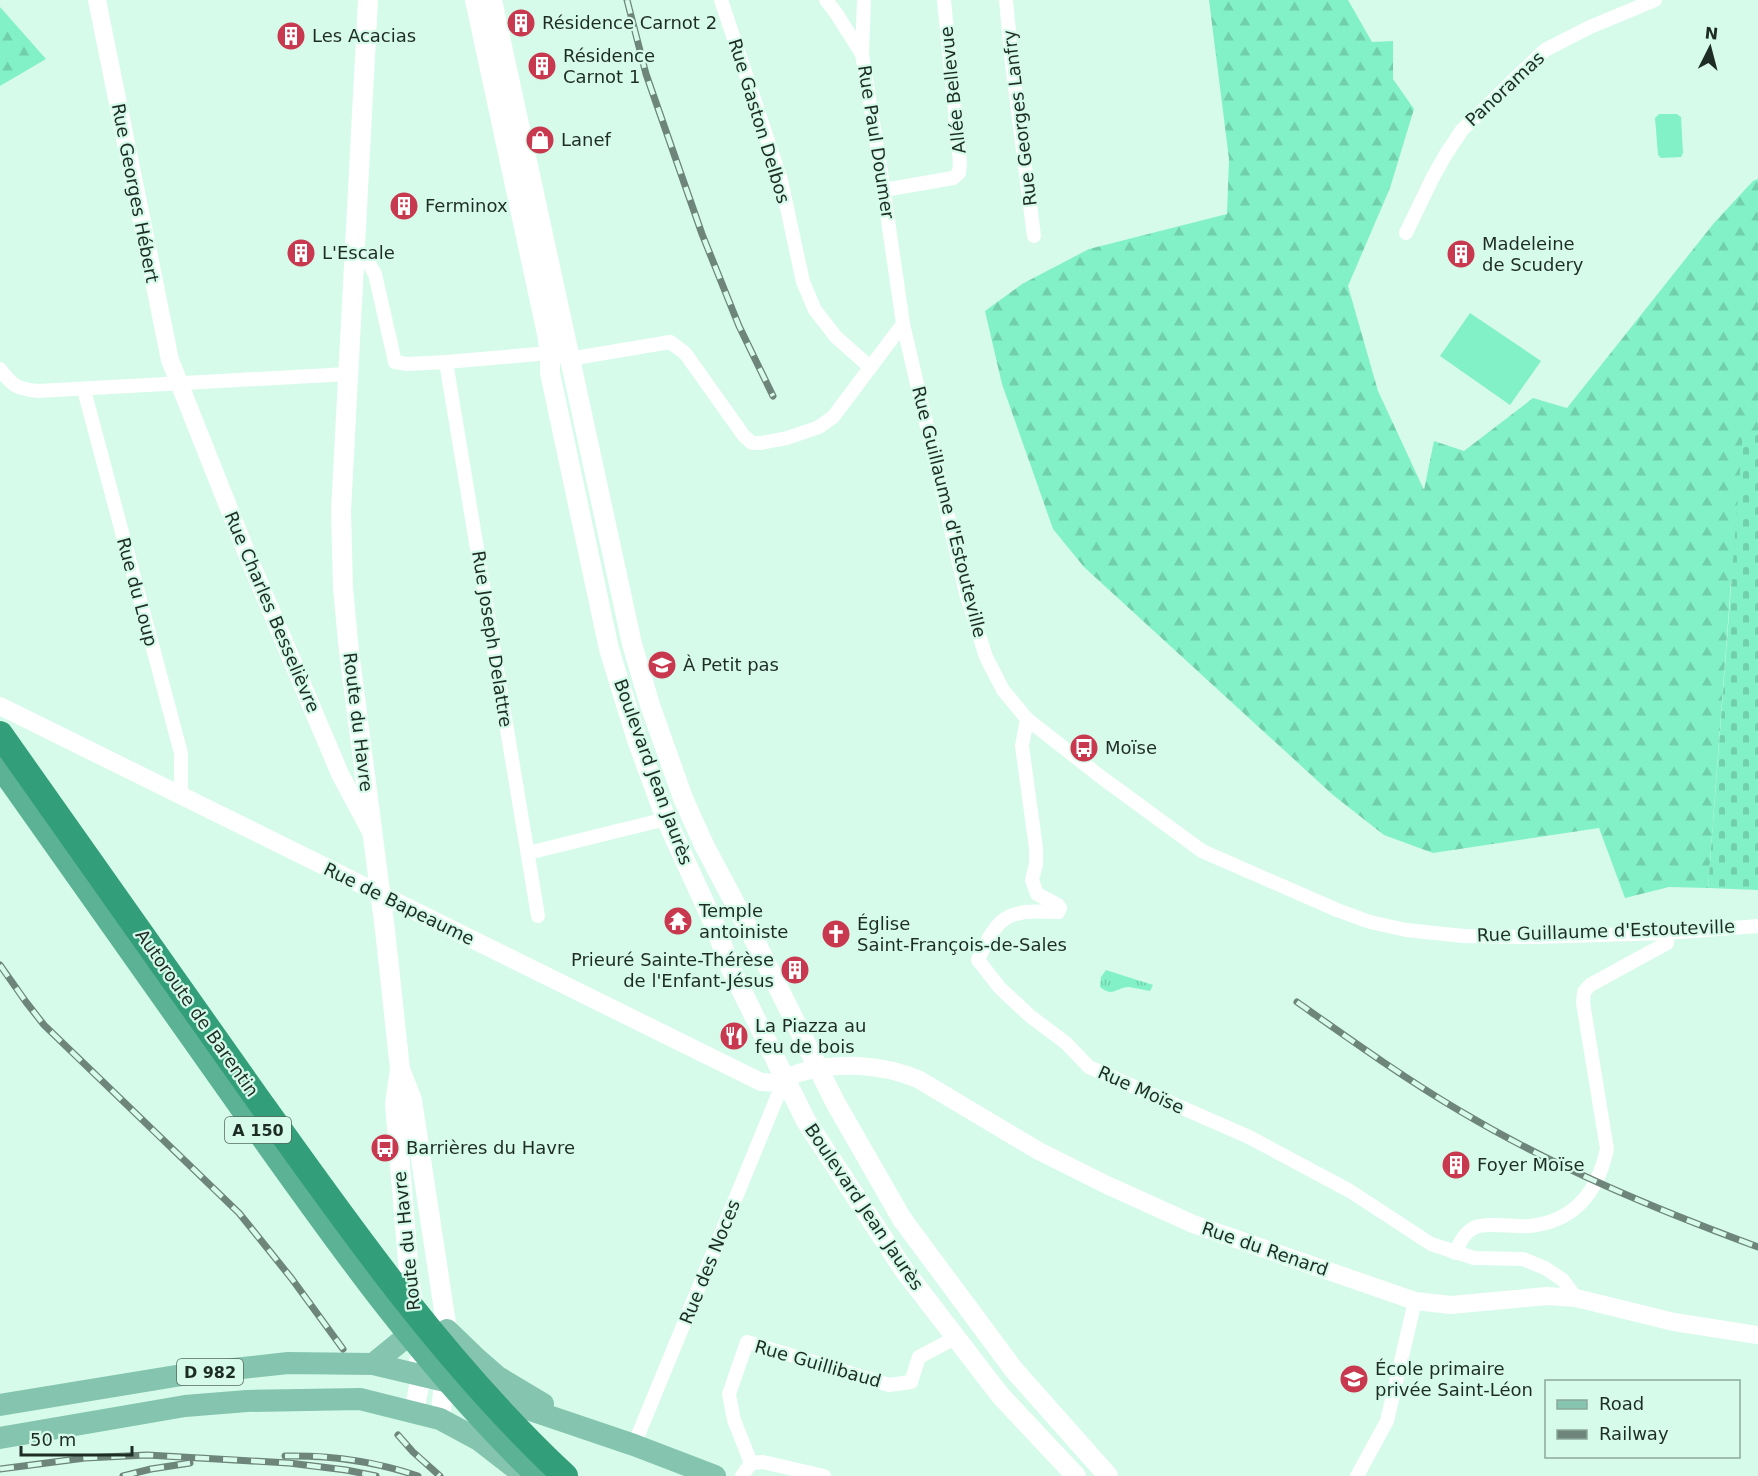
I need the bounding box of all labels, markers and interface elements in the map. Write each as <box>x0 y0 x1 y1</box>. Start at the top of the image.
building icon: Résidence Carnot 2 <box>505 7 537 39</box>
place label: Résidence Carnot 2 <box>542 12 717 33</box>
north arrow <box>1680 18 1740 78</box>
building icon: Les Acacias <box>275 20 307 52</box>
text: N <box>1704 23 1719 44</box>
place label: Les Acacias <box>312 25 416 46</box>
street label: Allée Bellevue <box>935 25 970 155</box>
street label: Rue Georges Lanfry <box>998 28 1041 207</box>
street label: Rue Gaston Delbos <box>724 36 795 206</box>
place label: Résidence Carnot 1 <box>563 45 655 87</box>
street label: Panoramas <box>1461 47 1548 130</box>
building icon: Résidence Carnot 1 <box>526 50 558 82</box>
street label: Rue Paul Doumer <box>854 64 899 221</box>
street label: Rue Georges Hébert <box>108 101 163 284</box>
shop icon: Lanef <box>524 124 556 156</box>
place label: Lanef <box>561 129 612 150</box>
building icon: Ferminox <box>388 190 420 222</box>
place label: Ferminox <box>425 195 508 216</box>
place label: Madeleine de Scudery <box>1482 233 1584 275</box>
building icon: L'Escale <box>285 237 317 269</box>
building icon: Madeleine de Scudery <box>1445 238 1477 270</box>
place label: L'Escale <box>322 242 395 263</box>
street label: Rue Guillaume d'Estouteville <box>908 384 991 640</box>
street label: Rue Charles Besselièvre <box>220 508 324 716</box>
street label: Rue du Loup <box>113 535 162 649</box>
street label: Rue Joseph Delattre <box>468 549 517 729</box>
school or university icon: À Petit pas <box>646 649 678 681</box>
street label: Route du Havre <box>340 651 377 793</box>
place label: À Petit pas <box>683 654 779 675</box>
street label: Boulevard Jean Jaurès <box>610 676 697 868</box>
bus stop icon: Moïse <box>1068 732 1100 764</box>
place label: Moïse <box>1105 737 1157 758</box>
street label: Rue de Bapeaume <box>320 858 478 949</box>
place label: Temple antoiniste <box>698 900 788 942</box>
temple icon: Temple antoiniste <box>662 905 694 937</box>
place label: Église Saint-François-de-Sales <box>857 913 1067 955</box>
street label: Rue Guillaume d'Estouteville <box>1476 915 1736 946</box>
church icon: Église Saint-François-de-Sales <box>820 918 852 950</box>
street label: Autoroute de Barentin <box>132 925 263 1101</box>
place label: Prieuré Sainte-Thérèse de l'Enfant-Jésus <box>571 949 774 991</box>
building icon: Prieuré Sainte-Thérèse de l'Enfant-Jésus <box>779 954 811 986</box>
place label: La Piazza au feu de bois <box>755 1015 866 1057</box>
restaurant icon: La Piazza au feu de bois <box>718 1020 750 1052</box>
street label: Rue Moïse <box>1095 1061 1187 1118</box>
road number: A 150 <box>225 1117 291 1143</box>
street label: Boulevard Jean Jaurès <box>801 1119 928 1294</box>
bus stop icon: Barrières du Havre <box>369 1132 401 1164</box>
place label: Barrières du Havre <box>406 1137 575 1158</box>
building icon: Foyer Moïse <box>1440 1149 1472 1181</box>
place label: Foyer Moïse <box>1477 1154 1585 1175</box>
street label: Route du Havre <box>389 1170 424 1312</box>
street label: Rue des Noces <box>675 1197 744 1327</box>
street label: Rue du Renard <box>1199 1217 1331 1280</box>
street label: Rue Guillibaud <box>752 1335 884 1392</box>
place label: École primaire privée Saint-Léon <box>1375 1358 1533 1400</box>
road number: D 982 <box>177 1359 243 1385</box>
school or university icon: École primaire privée Saint-Léon <box>1338 1363 1370 1395</box>
legend <box>1545 1380 1740 1458</box>
text: Road <box>1599 1393 1644 1414</box>
scale bar <box>21 1419 132 1457</box>
text: Railway <box>1599 1423 1669 1444</box>
text: 50 m <box>30 1429 76 1450</box>

